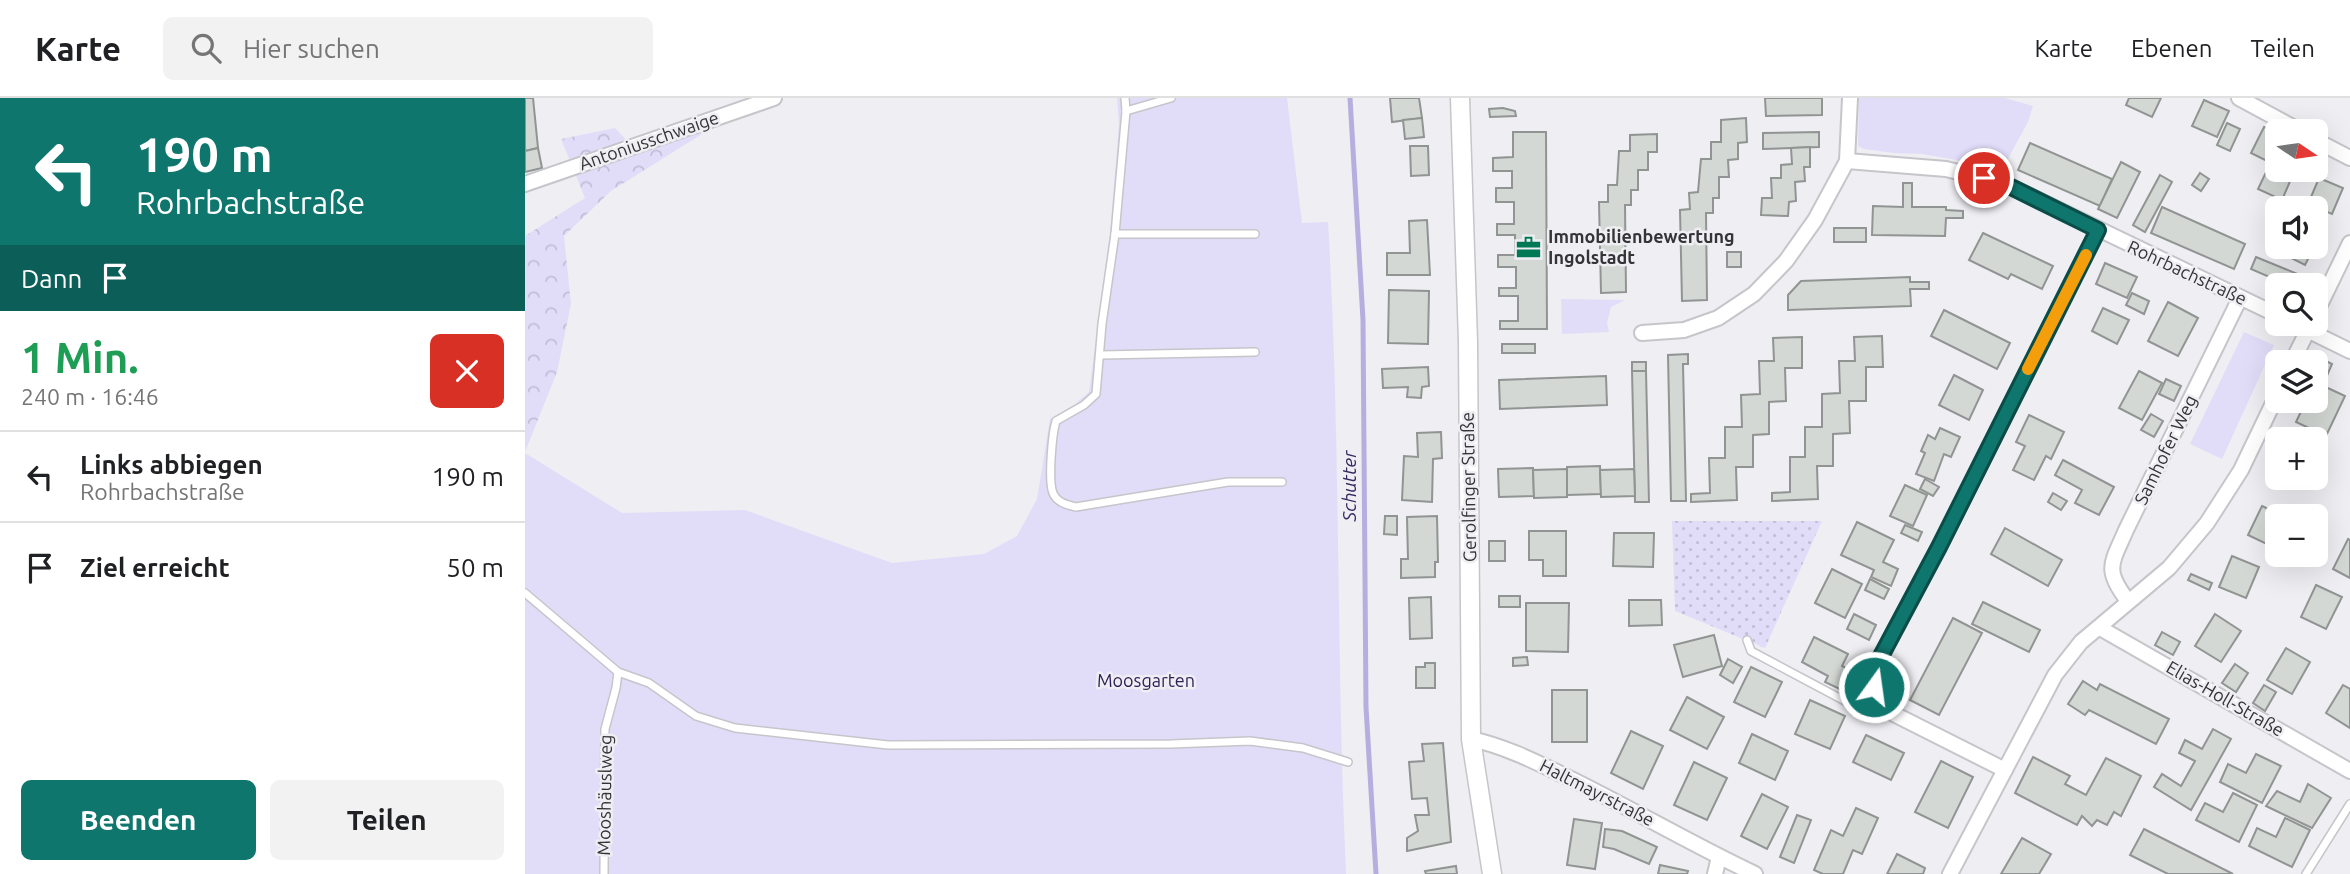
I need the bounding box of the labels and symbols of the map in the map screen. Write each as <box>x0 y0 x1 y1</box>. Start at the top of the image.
street label: Antoniusschwaige <box>576 107 721 173</box>
north arrow <box>2265 119 2327 182</box>
pin <box>1954 148 2014 208</box>
place label: Immobilienbewertung Ingolstadt <box>1548 226 1735 267</box>
office icon: Immobilienbewertung Ingolstadt <box>1514 233 1542 261</box>
street label: Rohrbachstraße <box>2125 236 2250 308</box>
street label: Samhofer Weg <box>2130 392 2200 508</box>
street label: Gerolfinger Straße <box>1457 412 1479 562</box>
water label: Schutter <box>1338 450 1360 522</box>
position arrow <box>1837 650 1911 724</box>
street label: Elias-Holl-Straße <box>2163 656 2288 740</box>
park label: Moosgarten <box>1097 670 1195 690</box>
street label: Mooshäuslweg <box>593 734 615 856</box>
street label: Haltmayrstraße <box>1537 755 1658 830</box>

